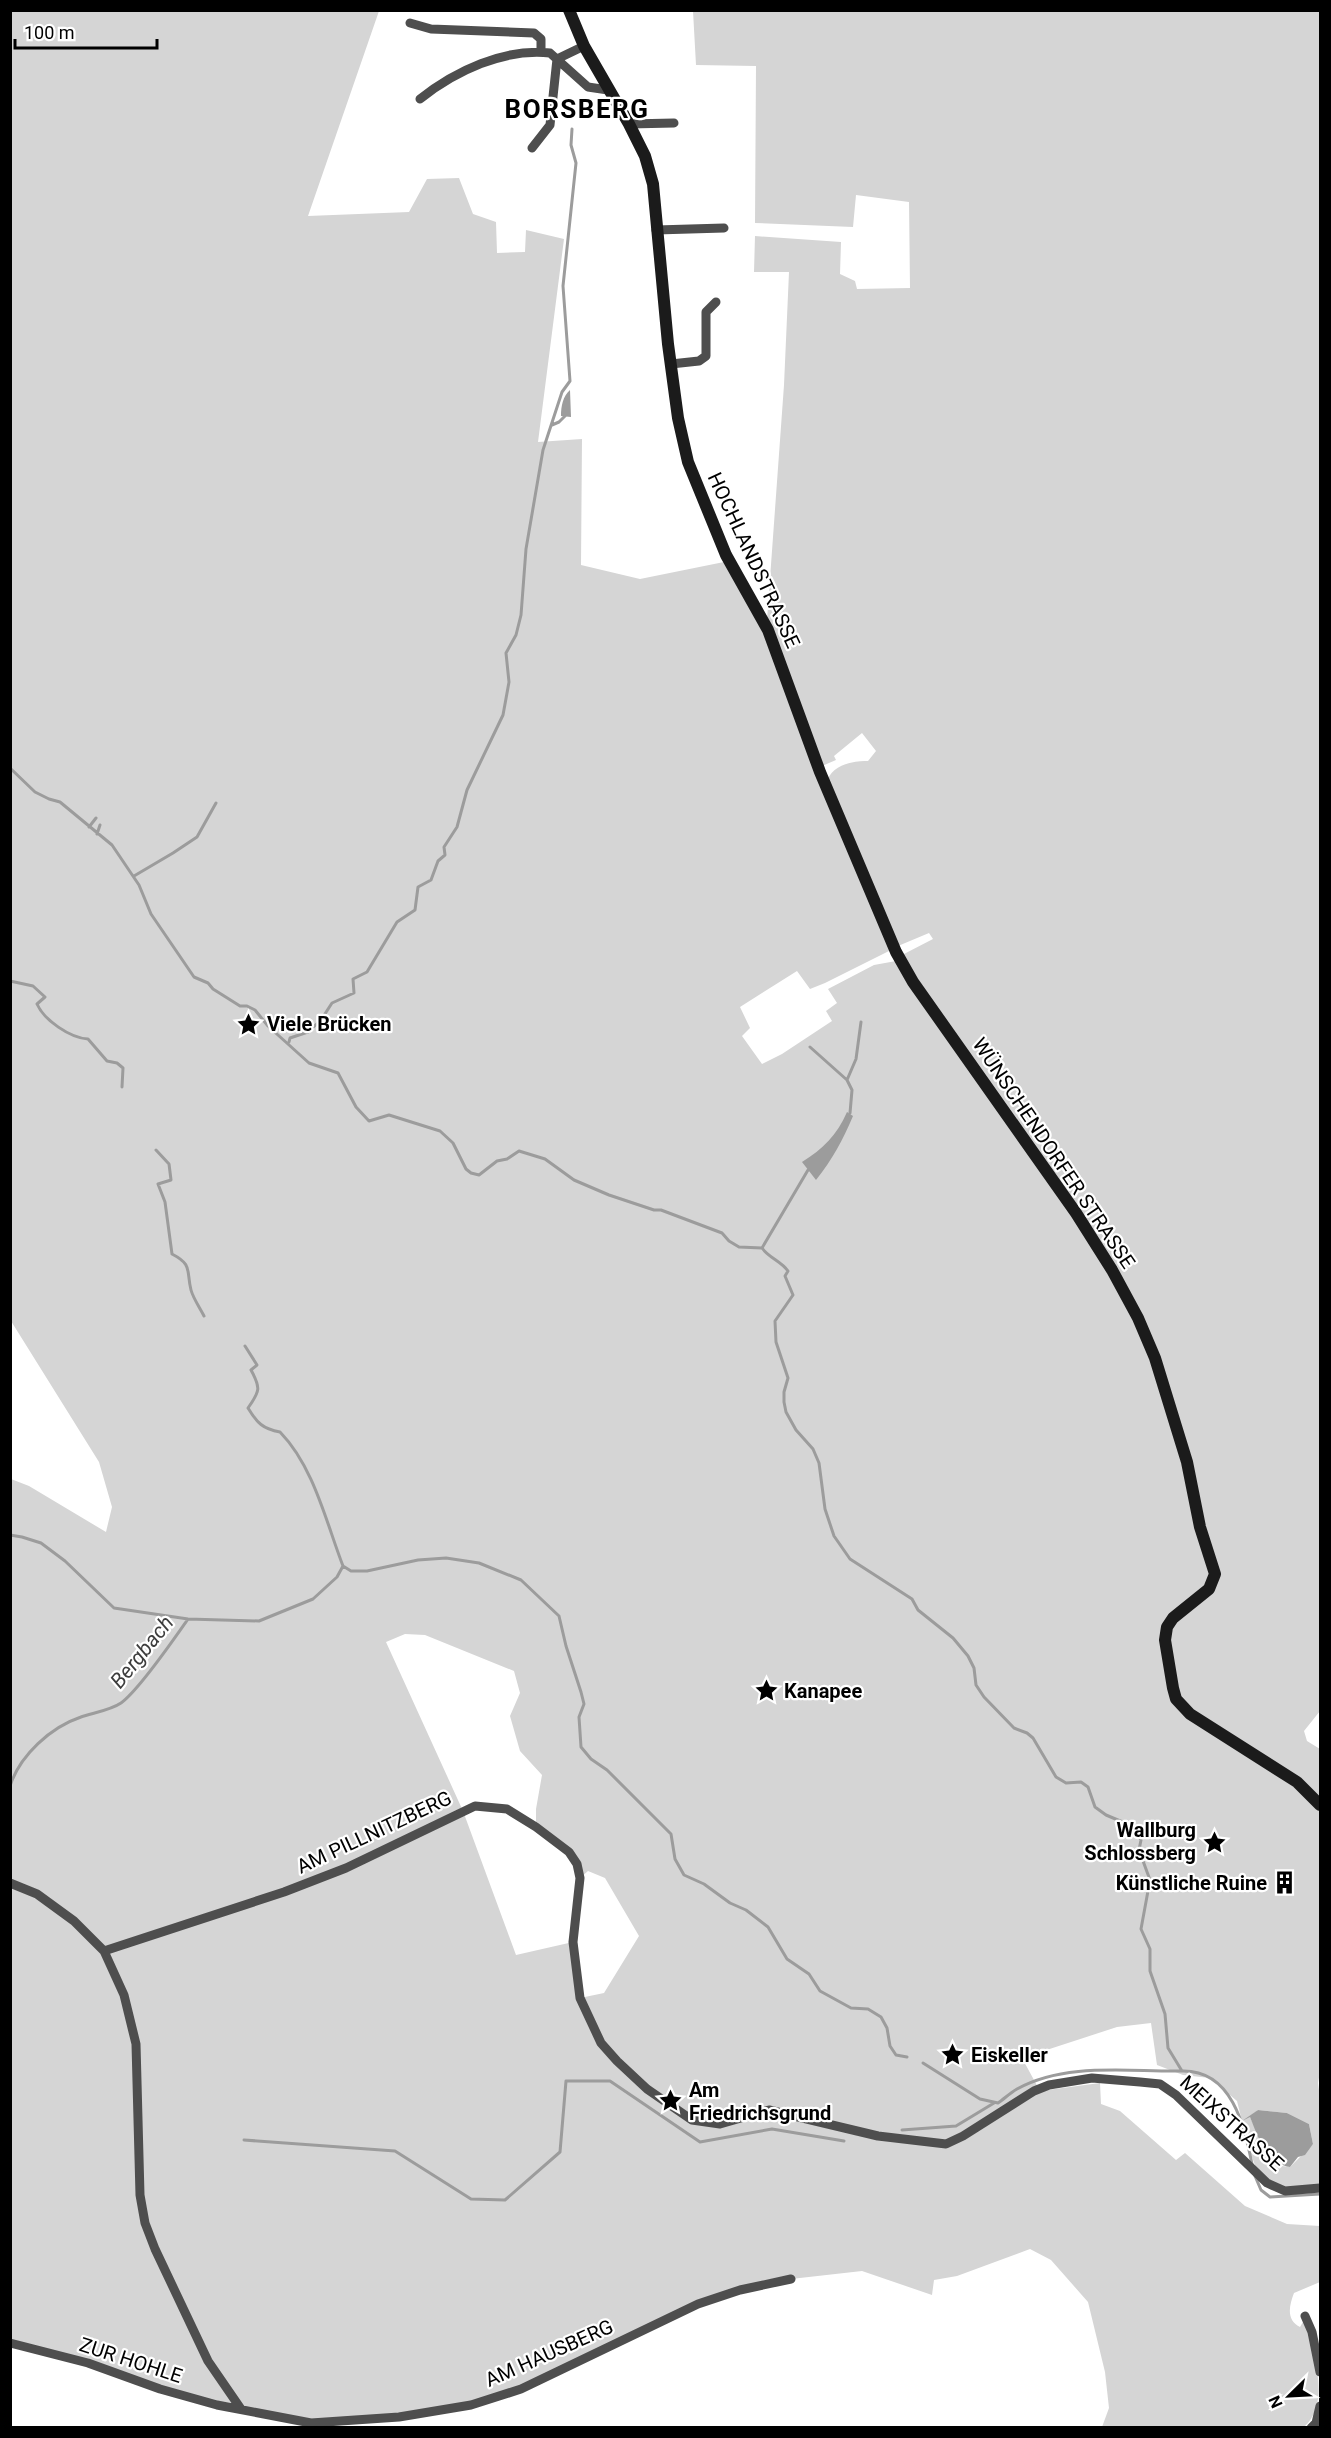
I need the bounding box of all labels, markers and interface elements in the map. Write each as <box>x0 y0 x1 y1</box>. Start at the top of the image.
scale bar <box>15 12 158 50</box>
text: 100 m <box>24 22 75 43</box>
district label: BORSBERG <box>505 94 649 124</box>
street label: HOCHLANDSTRASSE <box>703 468 805 652</box>
place icon: Viele Brücken <box>236 1011 262 1037</box>
place label: Viele Brücken <box>267 1012 391 1036</box>
street label: WÜNSCHENDORFER STRASSE <box>968 1033 1140 1273</box>
water label: Bergbach <box>106 1611 178 1693</box>
place icon: Kanapee <box>753 1678 779 1704</box>
place label: Kanapee <box>784 1679 862 1703</box>
street label: AM PILLNITZBERG <box>293 1786 455 1878</box>
place label: Wallburg Schlossberg <box>1084 1818 1196 1865</box>
place icon: Wallburg Schlossberg <box>1201 1829 1227 1855</box>
building icon: Künstliche Ruine <box>1272 1870 1298 1896</box>
place label: Künstliche Ruine <box>1116 1871 1267 1895</box>
place icon: Eiskeller <box>940 2042 966 2068</box>
place label: Eiskeller <box>971 2043 1048 2067</box>
street label: MEIXSTRASSE <box>1175 2070 1289 2176</box>
place label: Am Friedrichsgrund <box>689 2078 831 2125</box>
place icon: Am Friedrichsgrund <box>658 2088 684 2114</box>
street label: AM HAUSBERG <box>481 2314 617 2392</box>
street label: ZUR HOHLE <box>77 2332 185 2388</box>
north arrow <box>1259 2366 1319 2426</box>
text: N <box>1265 2393 1287 2411</box>

